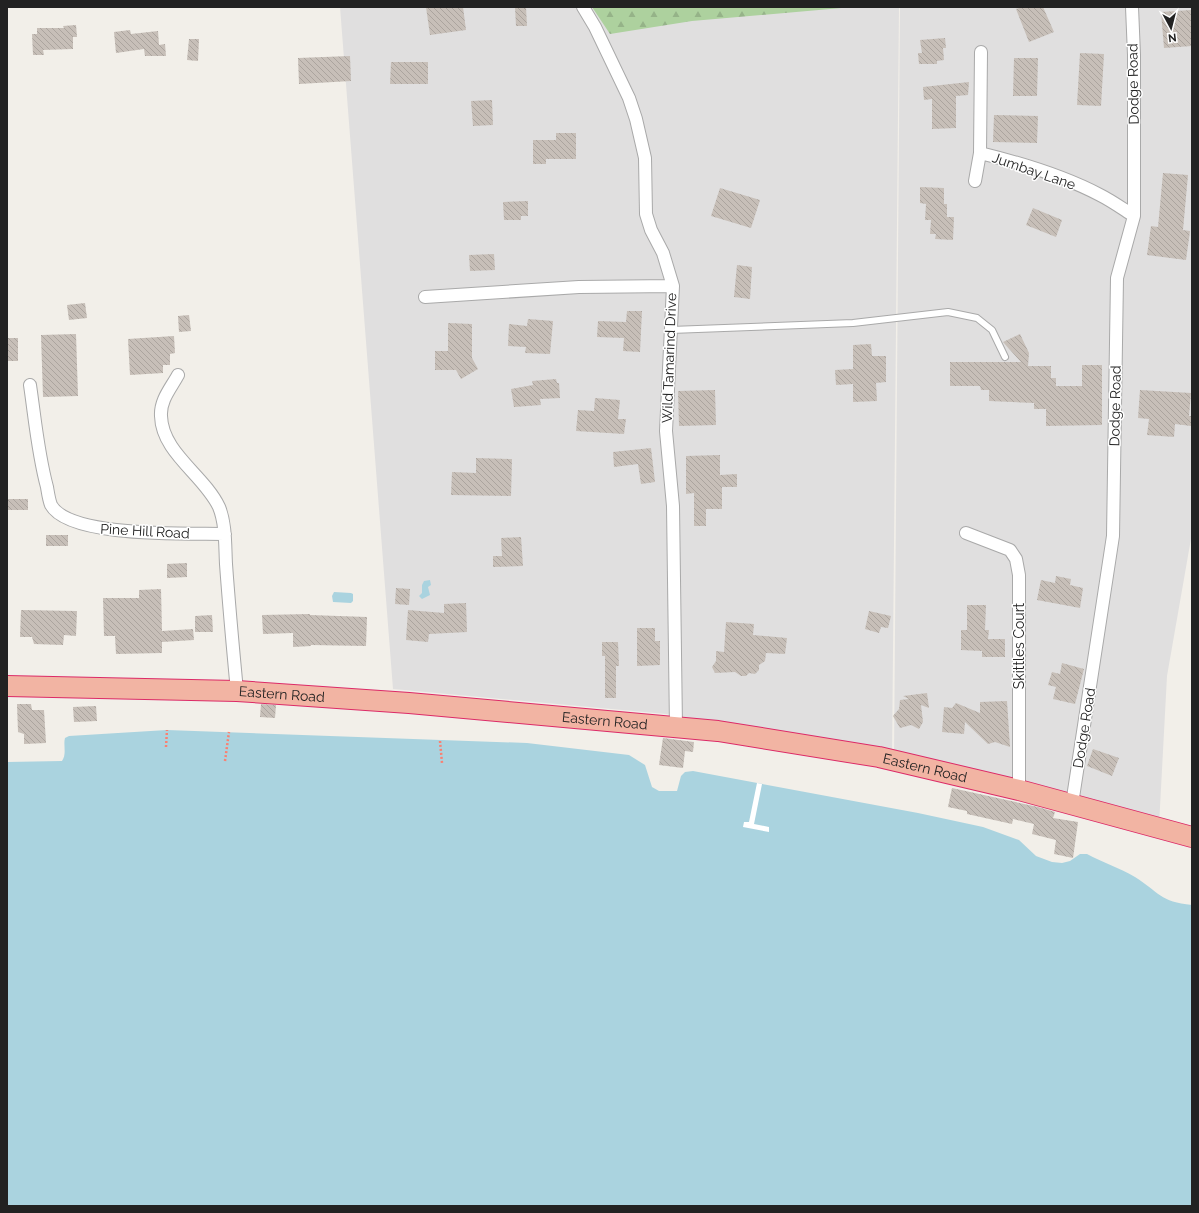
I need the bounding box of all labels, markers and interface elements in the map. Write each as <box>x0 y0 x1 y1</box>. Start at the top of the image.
north arrow <box>1151 8 1191 48</box>
text: N <box>1167 30 1177 44</box>
street label: Dodge Road <box>1124 43 1142 125</box>
street label: Jumbay Lane <box>990 149 1078 193</box>
street label: Wild Tamarind Drive <box>659 293 679 423</box>
street label: Dodge Road <box>1106 365 1124 447</box>
street label: Pine Hill Road <box>100 521 190 541</box>
street label: Skittles Court <box>1011 602 1027 689</box>
street label: Eastern Road <box>238 683 325 705</box>
street label: Dodge Road <box>1070 687 1098 769</box>
street label: Eastern Road <box>561 709 648 733</box>
street label: Eastern Road <box>881 750 969 785</box>

